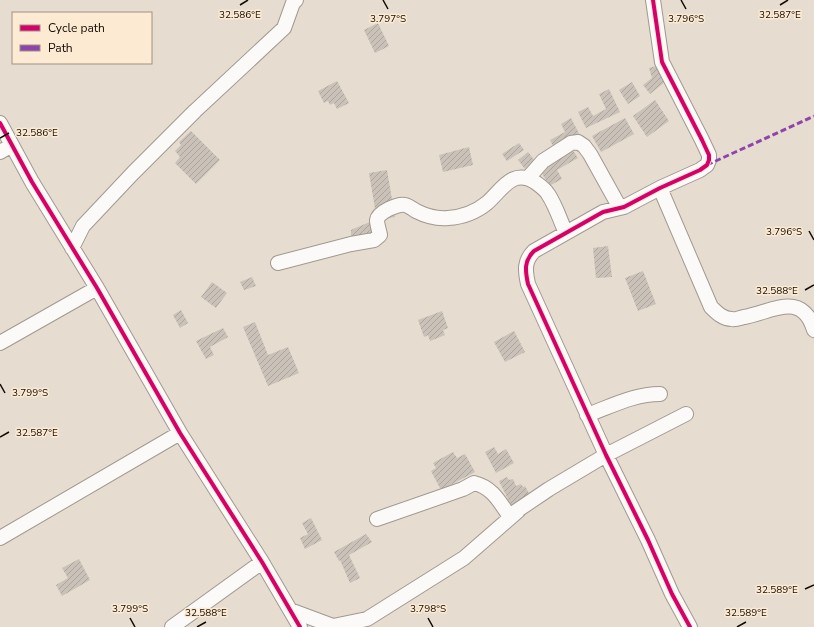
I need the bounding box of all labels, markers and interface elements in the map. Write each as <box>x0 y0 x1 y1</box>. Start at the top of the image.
text: 32.586°E <box>219 8 261 22</box>
text: 32.587°E <box>759 8 801 22</box>
legend <box>12 12 152 64</box>
text: 3.797°S <box>370 12 406 26</box>
text: 3.796°S <box>668 12 704 26</box>
text: Cycle path <box>48 20 105 36</box>
text: Path <box>48 40 73 56</box>
text: 32.586°E <box>16 126 58 140</box>
text: 3.796°S <box>766 225 802 239</box>
text: 32.588°E <box>756 284 798 298</box>
text: 3.799°S <box>12 386 48 400</box>
text: 32.587°E <box>16 426 58 440</box>
text: 32.589°E <box>756 583 798 597</box>
text: 3.799°S <box>112 602 148 616</box>
text: 3.798°S <box>410 602 446 616</box>
text: 32.588°E <box>185 606 227 620</box>
text: 32.589°E <box>725 606 767 620</box>

